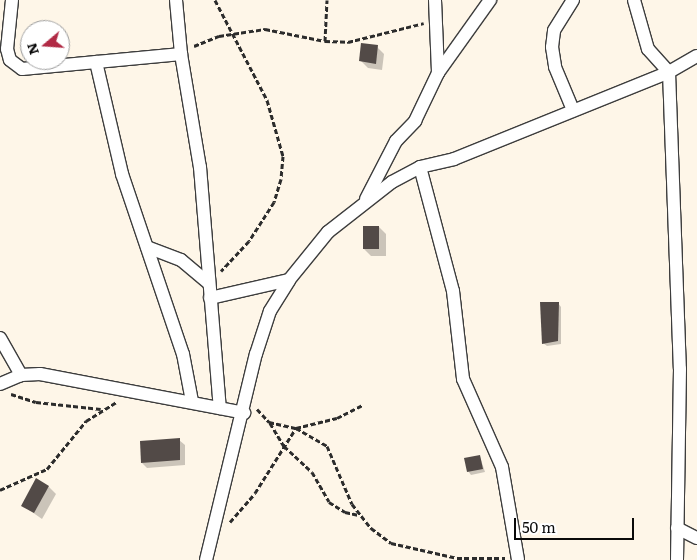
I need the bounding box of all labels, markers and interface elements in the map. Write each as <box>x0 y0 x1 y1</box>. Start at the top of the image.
north arrow <box>20 20 70 70</box>
text: N <box>20 41 43 58</box>
scale bar <box>517 508 637 540</box>
text: 50 m <box>522 515 556 538</box>

